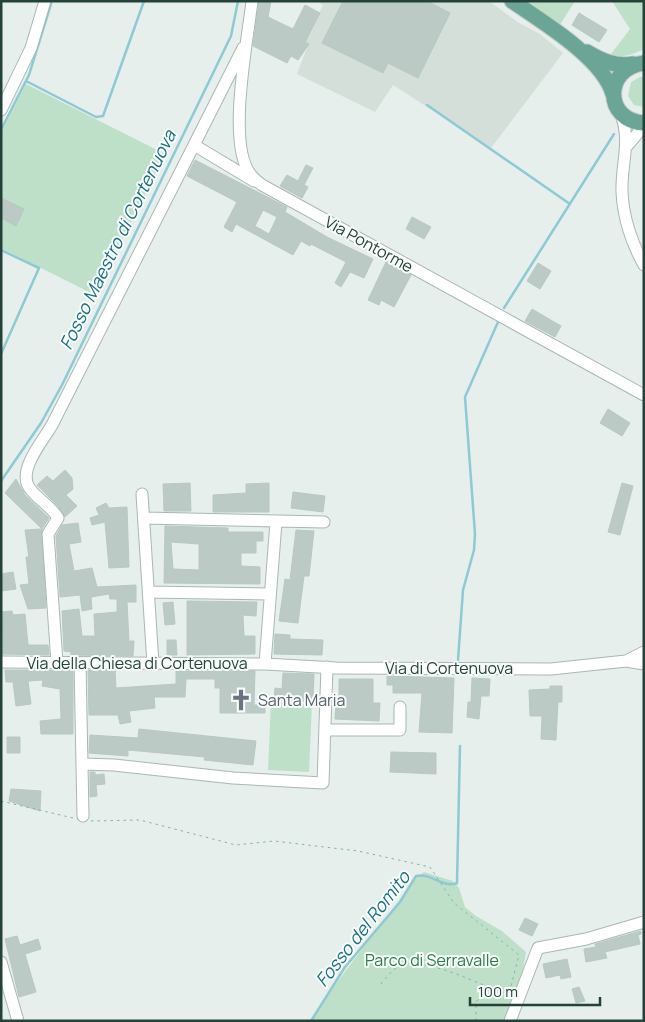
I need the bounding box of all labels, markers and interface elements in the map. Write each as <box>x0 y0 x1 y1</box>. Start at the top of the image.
water label: Fosso Maestro di Cortenuova <box>53 125 181 353</box>
street label: Via Pontorme <box>321 211 417 277</box>
street label: Via della Chiesa di Cortenuova <box>26 652 248 674</box>
street label: Via di Cortenuova <box>385 657 513 679</box>
church icon: Santa Maria <box>228 687 254 713</box>
place label: Santa Maria <box>258 689 345 711</box>
water label: Fosso del Romito <box>310 865 416 991</box>
park label: Parco di Serravalle <box>365 949 499 971</box>
scale bar <box>470 974 600 1006</box>
text: 100 m <box>478 981 518 1002</box>

